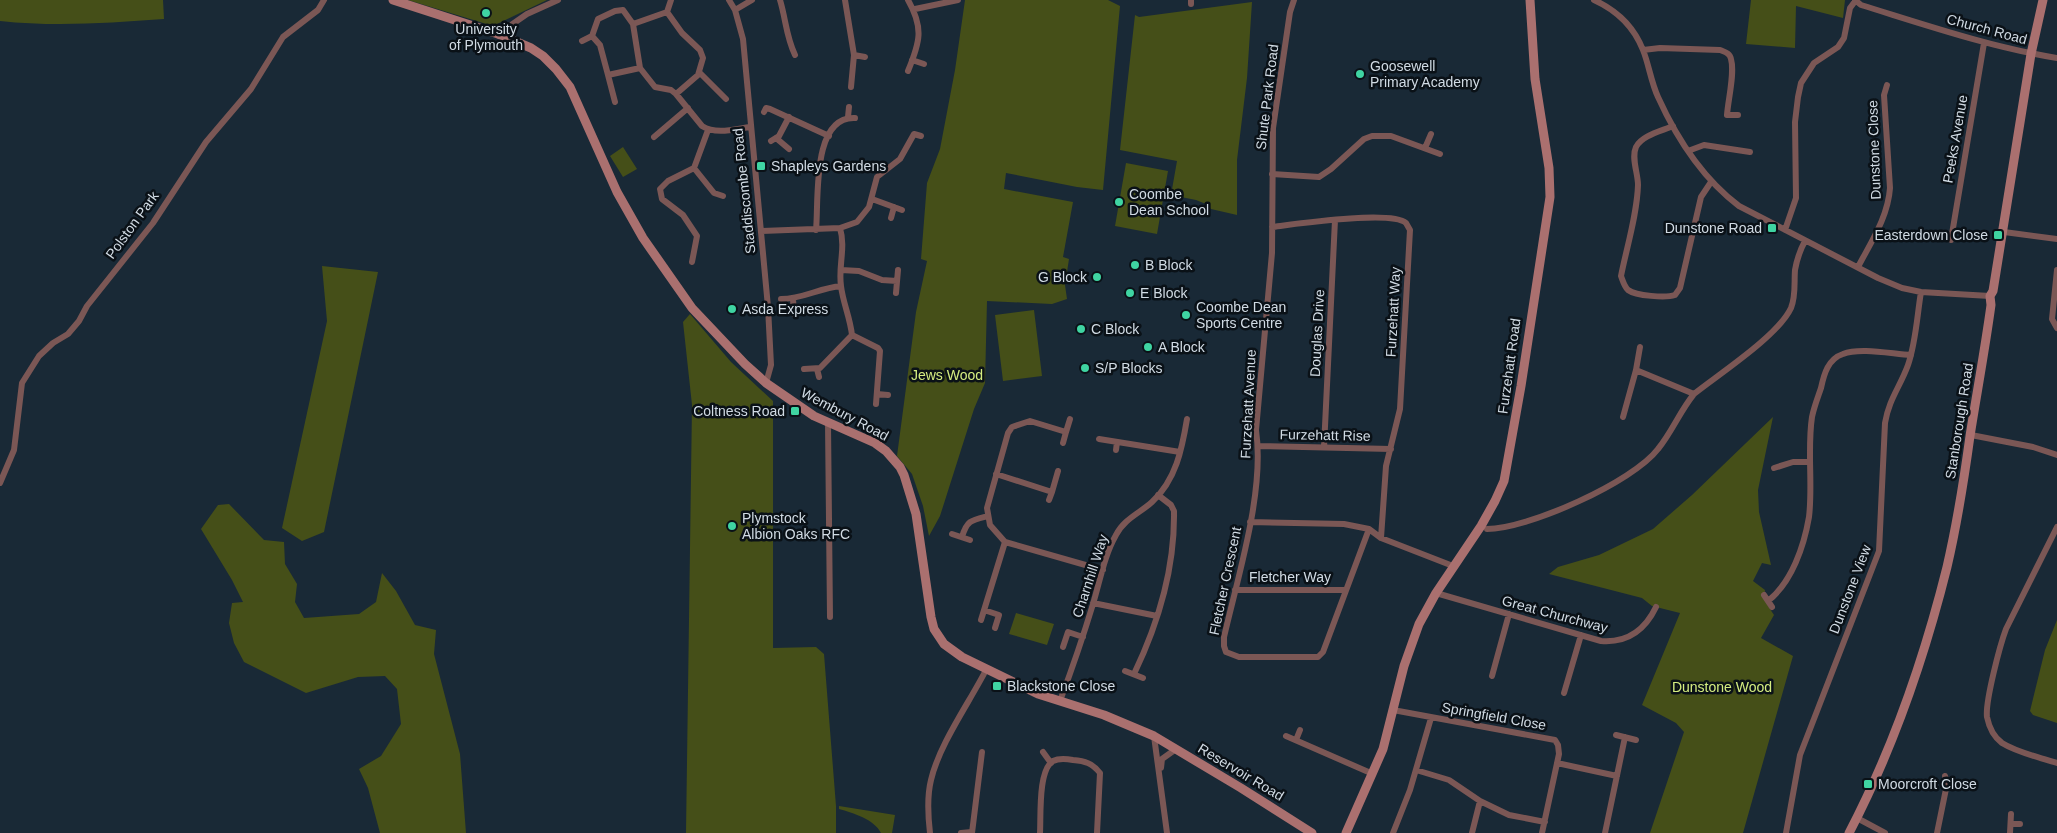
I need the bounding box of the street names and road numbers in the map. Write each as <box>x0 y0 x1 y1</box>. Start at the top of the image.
street label: Church Road <box>1945 11 2029 47</box>
street label: Shute Park Road <box>1253 43 1281 151</box>
street label: Peeks Avenue <box>1939 93 1971 184</box>
street label: Dunstone Close <box>1864 100 1884 200</box>
street label: Staddiscombe Road <box>729 127 759 255</box>
street label: Polston Park <box>102 187 162 262</box>
street label: Furzehatt Way <box>1383 266 1403 358</box>
street label: Douglas Drive <box>1307 288 1327 377</box>
street label: Furzehatt Road <box>1494 317 1524 415</box>
street label: Furzehatt Avenue <box>1237 349 1259 459</box>
street label: Stanborough Road <box>1942 362 1976 480</box>
street label: Wembury Road <box>798 384 892 444</box>
street label: Furzehatt Rise <box>1279 426 1371 444</box>
street label: Fletcher Crescent <box>1206 525 1244 637</box>
street label: Charnhill Way <box>1069 532 1111 620</box>
street label: Dunstone View <box>1826 541 1875 636</box>
street label: Fletcher Way <box>1249 569 1331 585</box>
street label: Great Churchway <box>1500 592 1610 636</box>
street label: Springfield Close <box>1440 699 1548 733</box>
street label: Reservoir Road <box>1195 740 1287 804</box>

